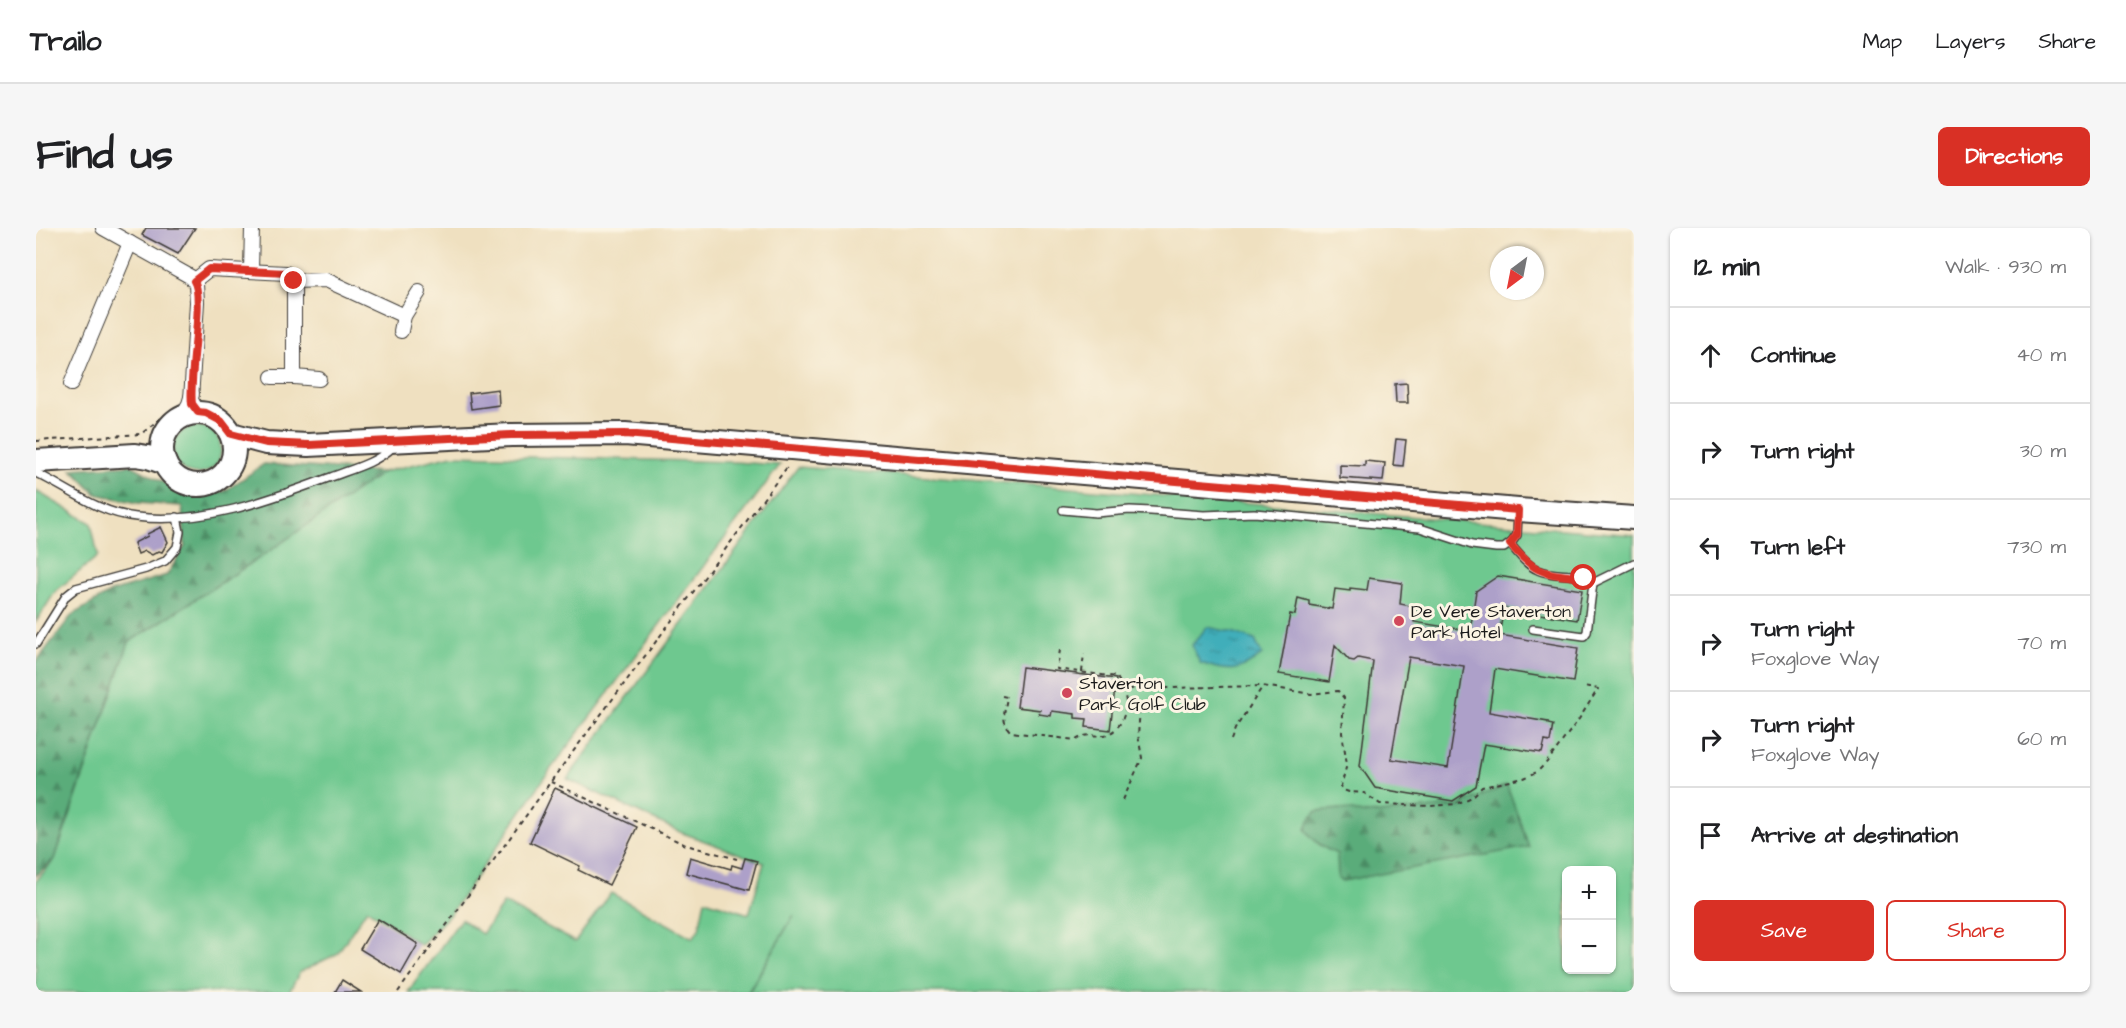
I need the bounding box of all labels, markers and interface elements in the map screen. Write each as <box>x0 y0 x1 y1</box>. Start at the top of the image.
text: Trailo <box>30 22 102 61</box>
text: Map <box>1862 27 1902 56</box>
text: Layers <box>1935 27 2005 56</box>
text: Share <box>2038 27 2096 56</box>
text: Find us <box>36 127 173 185</box>
button: Directions <box>1938 127 2090 186</box>
north arrow <box>1490 246 1544 300</box>
text: 12 min <box>1694 249 1760 285</box>
text: Walk · 930 m <box>1945 253 2066 281</box>
route end <box>280 267 306 293</box>
icon: ahead <box>1694 339 1727 372</box>
text: Continue <box>1751 340 1836 371</box>
text: 40 m <box>2016 341 2066 369</box>
icon: right <box>1694 435 1727 468</box>
text: Turn right <box>1751 436 1854 467</box>
text: 30 m <box>2020 437 2066 465</box>
icon: left <box>1694 531 1727 564</box>
text: Turn left <box>1751 532 1845 563</box>
text: 730 m <box>2007 533 2066 561</box>
route start <box>1570 564 1596 590</box>
place label: De Vere Staverton Park Hotel <box>1411 599 1571 645</box>
marker: De Vere Staverton Park Hotel <box>1392 614 1406 628</box>
text: Turn right <box>1751 614 1854 645</box>
icon: right <box>1694 627 1727 660</box>
text: 70 m <box>2018 629 2066 657</box>
text: Foxglove Way <box>1751 645 1879 673</box>
place label: Staverton Park Golf Club <box>1079 671 1206 717</box>
marker: Staverton Park Golf Club <box>1060 686 1074 700</box>
text: Turn right <box>1751 710 1854 741</box>
icon: right <box>1694 723 1727 756</box>
text: 60 m <box>2017 725 2066 753</box>
text: Foxglove Way <box>1751 741 1879 769</box>
icon: arrive <box>1694 819 1727 852</box>
text: Arrive at destination <box>1751 820 1958 851</box>
map controls <box>1562 866 1616 974</box>
button: + <box>1562 866 1616 920</box>
button: Save <box>1694 900 1874 961</box>
button: Share <box>1886 900 2066 961</box>
button: − <box>1562 920 1616 974</box>

